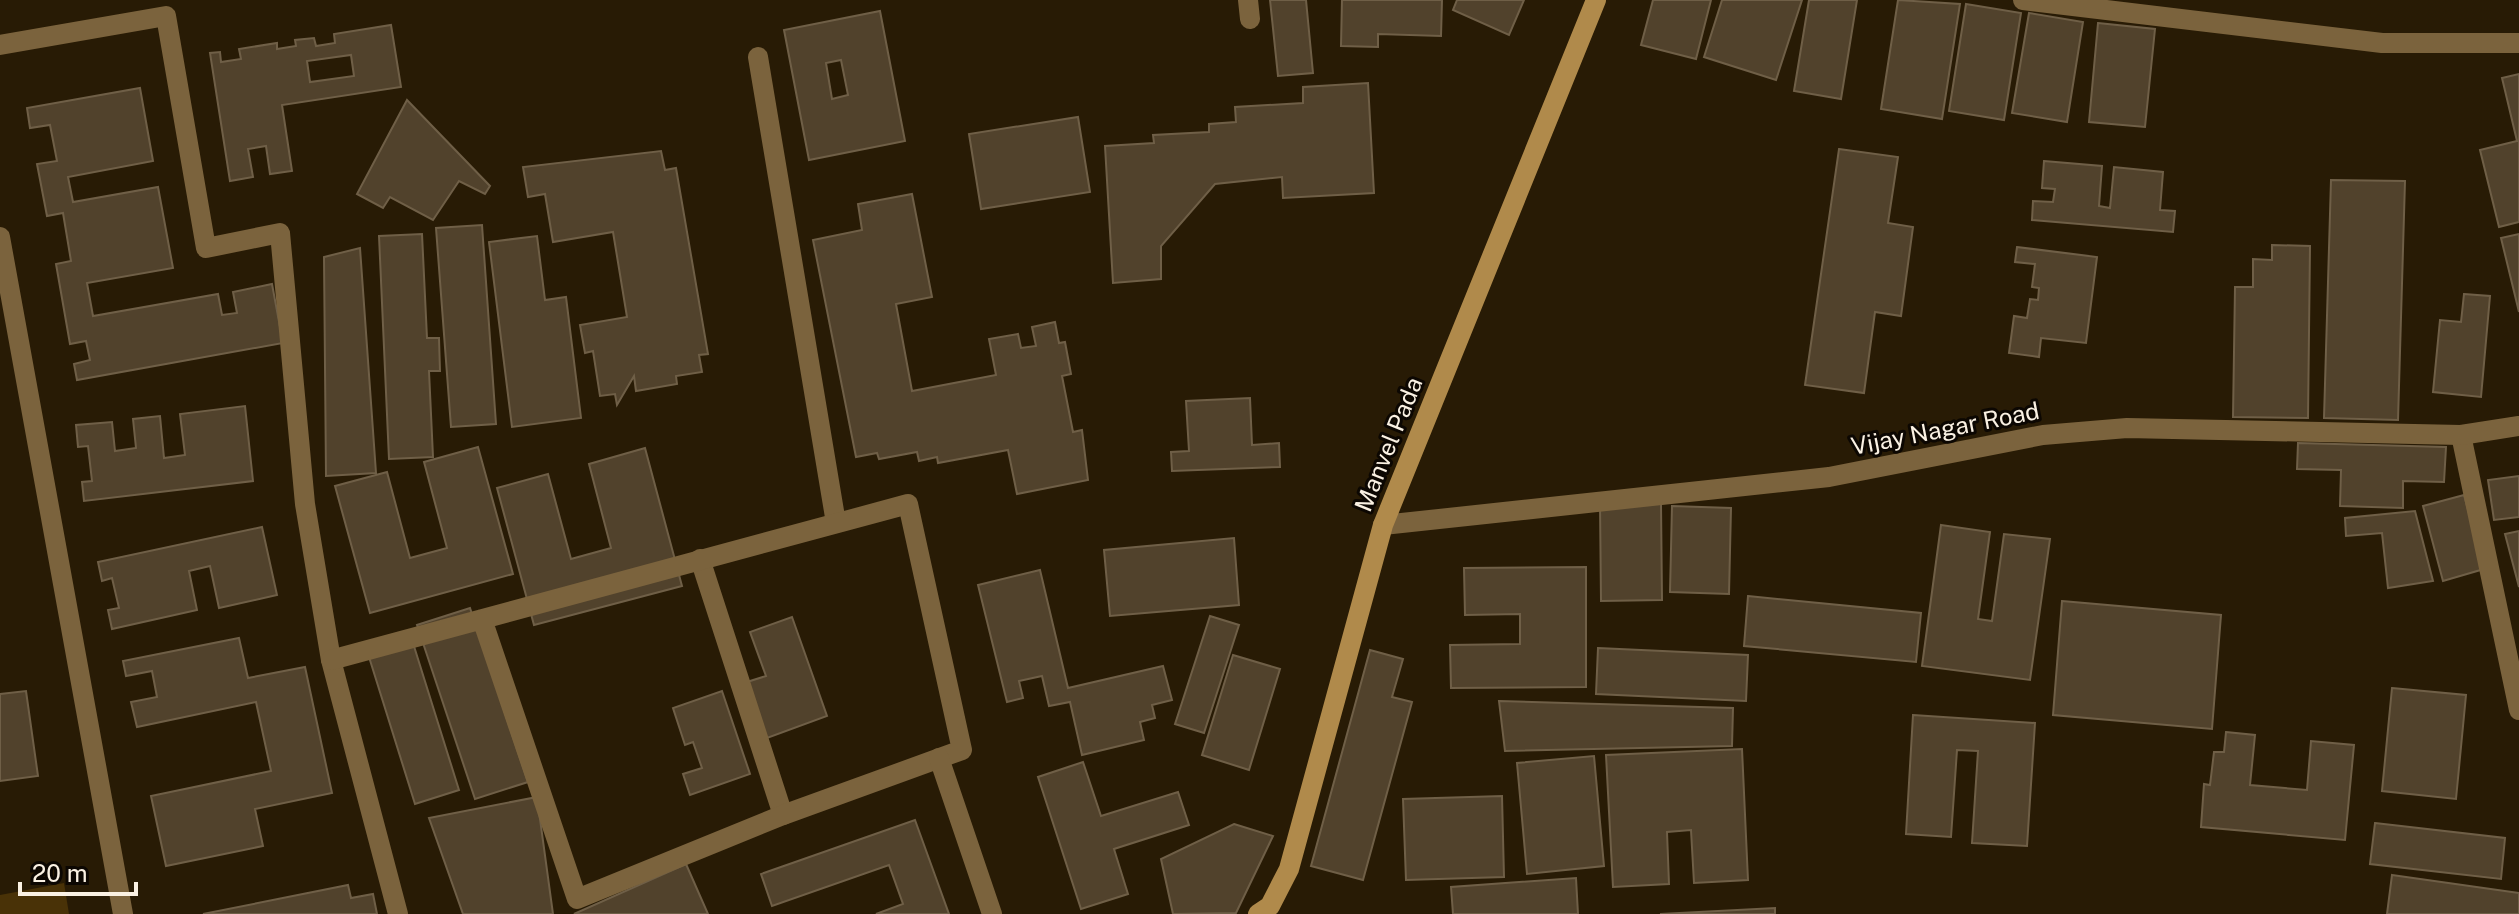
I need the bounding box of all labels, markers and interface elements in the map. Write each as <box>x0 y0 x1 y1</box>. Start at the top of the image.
street label: Manvel Pada <box>1348 373 1428 515</box>
street label: Vijay Nagar Road <box>1849 396 2041 460</box>
scale bar <box>20 846 136 896</box>
text: 20 m <box>32 859 88 887</box>

